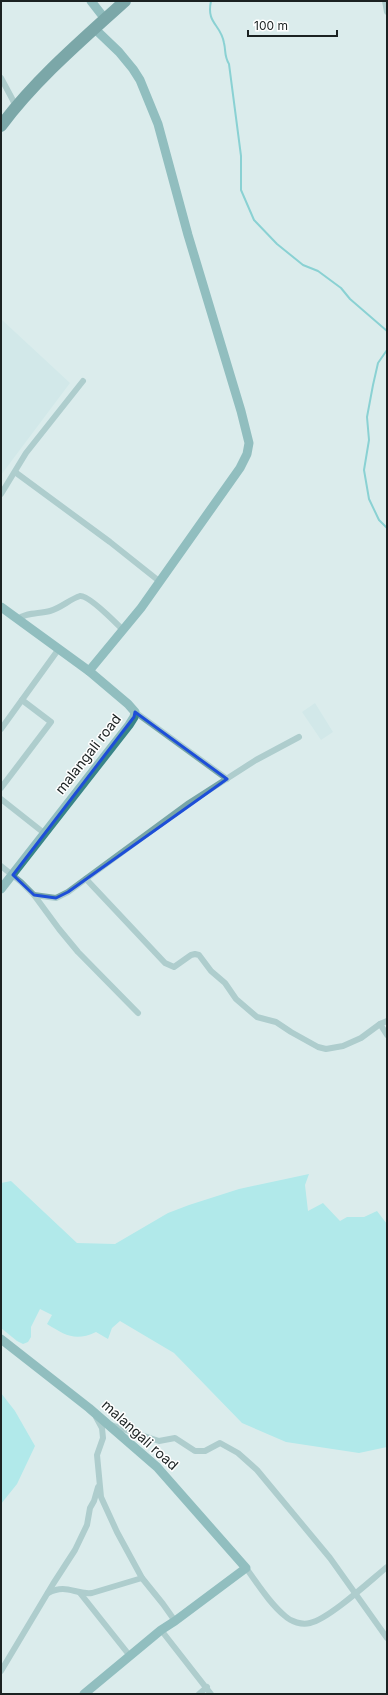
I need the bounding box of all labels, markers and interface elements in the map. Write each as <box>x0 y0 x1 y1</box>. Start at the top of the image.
scale bar <box>248 12 337 38</box>
text: 100 m <box>254 18 288 33</box>
street label: malangali road <box>51 710 124 797</box>
street label: malangali road <box>99 1396 182 1473</box>

